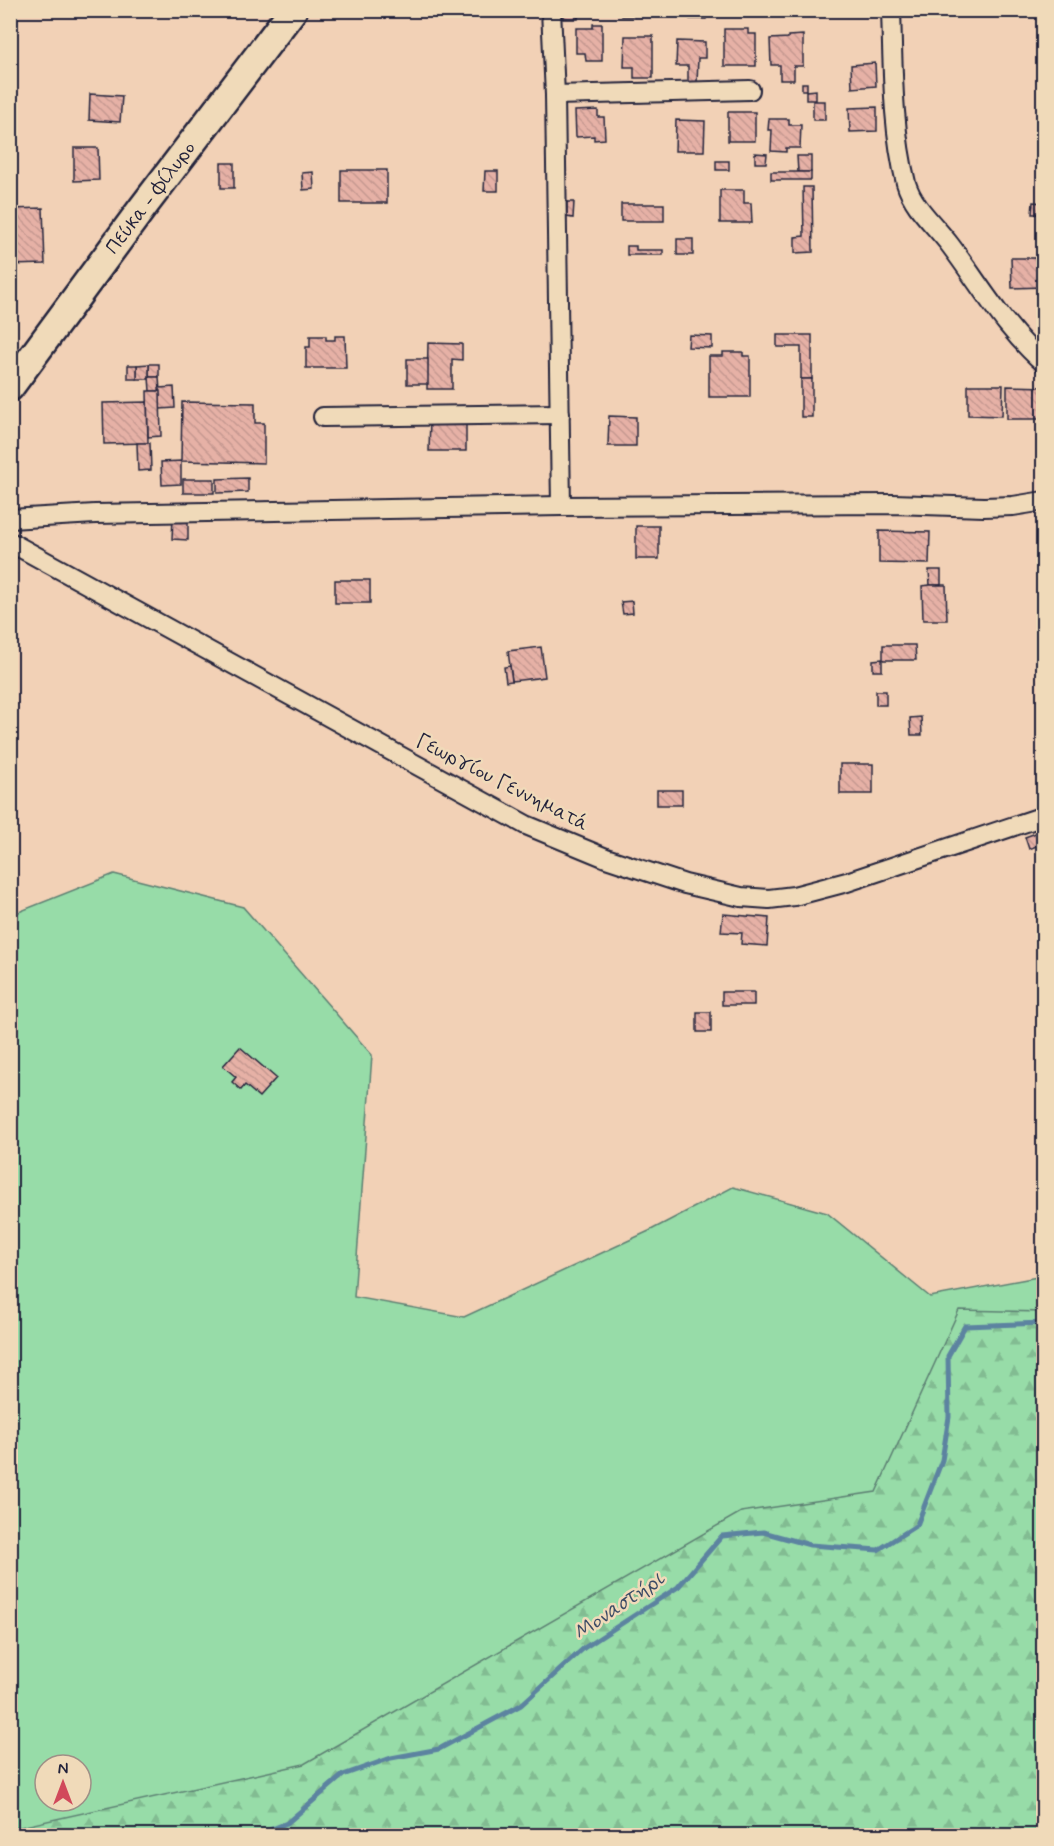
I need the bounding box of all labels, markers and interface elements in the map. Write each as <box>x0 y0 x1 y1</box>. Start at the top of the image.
street label: Πεύκα - Φίλυρο <box>100 136 202 260</box>
street label: Γεωργίου Γεννηματά <box>411 728 593 838</box>
water label: Μοναστήρι <box>568 1564 671 1647</box>
north arrow <box>33 1753 93 1813</box>
text: N <box>58 1759 68 1780</box>

